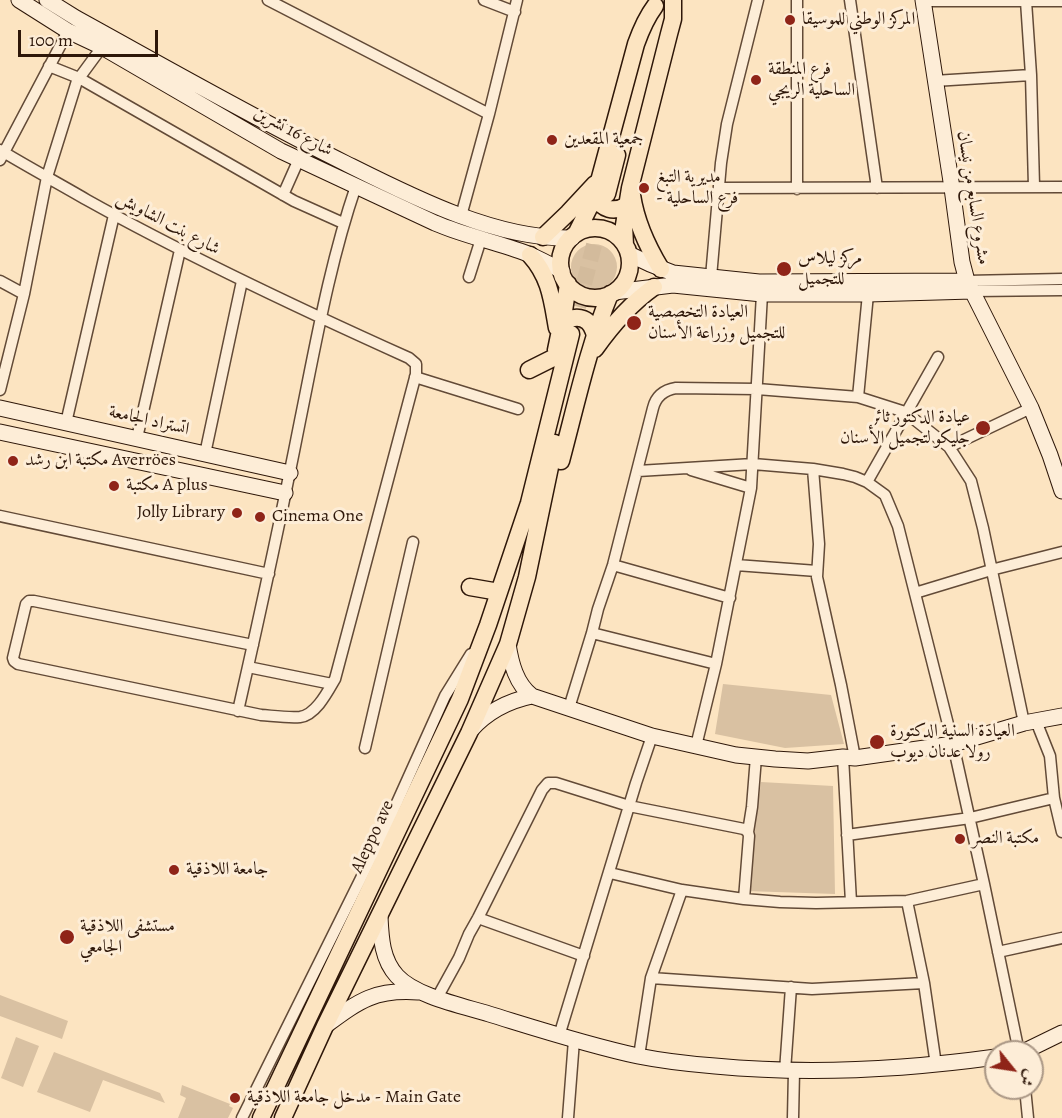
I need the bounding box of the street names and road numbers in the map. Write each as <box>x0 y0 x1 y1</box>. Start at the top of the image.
street label: شارع 16 تشرين <box>250 102 336 162</box>
street label: مشروع السابع من نيسان <box>952 129 994 267</box>
street label: شارع بنت الشاويش <box>113 188 223 260</box>
street label: اتستراد الجامعة <box>107 401 191 441</box>
street label: Aleppo ave <box>347 797 399 877</box>

